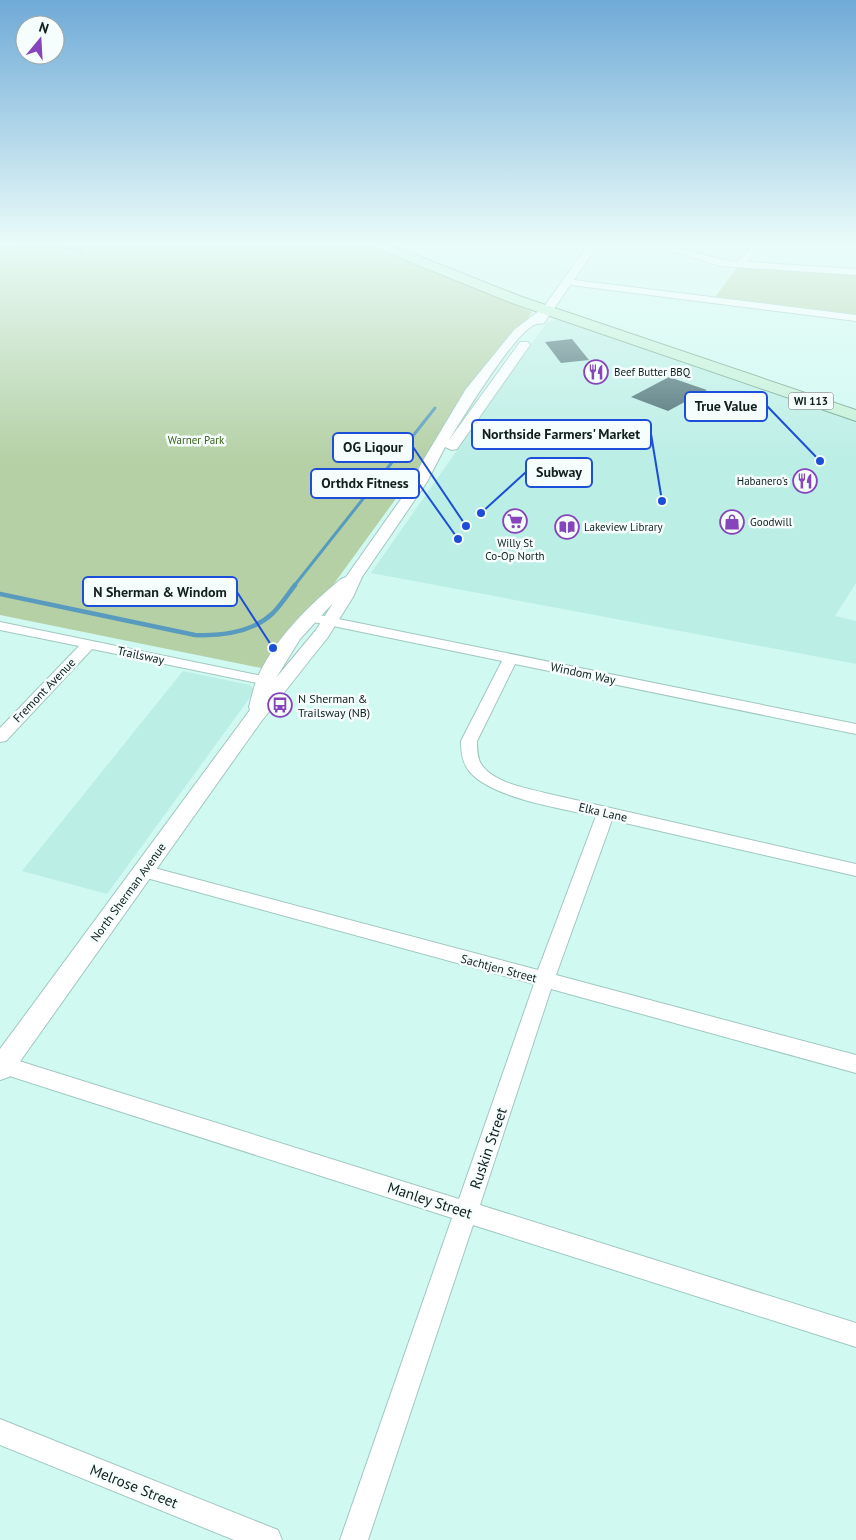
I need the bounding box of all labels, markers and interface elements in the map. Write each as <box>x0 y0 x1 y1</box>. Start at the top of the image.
north arrow <box>15 15 65 65</box>
text: N <box>37 18 51 38</box>
restaurant icon: Beef Butter BBQ <box>583 359 609 385</box>
place label: Beef Butter BBQ <box>614 365 691 379</box>
callout: True Value <box>685 392 767 421</box>
road number: WI 113 <box>788 392 834 410</box>
text: True Value <box>695 397 757 415</box>
callout: Northside Farmers' Market <box>472 420 651 449</box>
text: Northside Farmers' Market <box>482 425 640 443</box>
park label: Warner Park <box>168 433 225 447</box>
callout: OG Liqour <box>333 433 413 462</box>
text: OG Liqour <box>343 438 403 456</box>
callout: Subway <box>526 458 592 487</box>
text: Subway <box>536 463 582 481</box>
restaurant icon: Habanero's <box>792 468 818 494</box>
callout: Orthdx Fitness <box>311 469 419 498</box>
text: Orthdx Fitness <box>321 474 409 492</box>
place label: Habanero's <box>737 474 788 488</box>
supermarket icon: Willy St Co-Op North <box>502 508 528 534</box>
shop icon: Goodwill <box>719 509 745 535</box>
library icon: Lakeview Library <box>554 514 580 540</box>
place label: Goodwill <box>750 515 793 529</box>
place label: Lakeview Library <box>584 520 663 534</box>
place label: Willy St Co-Op North <box>485 536 545 563</box>
callout: N Sherman & Windom <box>83 577 237 606</box>
text: N Sherman & Windom <box>93 583 227 601</box>
street label: Trailsway <box>116 643 166 667</box>
street label: Fremont Avenue <box>10 655 78 725</box>
street label: Windom Way <box>549 659 617 687</box>
place label: N Sherman & Trailsway (NB) <box>298 691 370 720</box>
bus stop icon: N Sherman & Trailsway (NB) <box>267 692 293 718</box>
street label: Elka Lane <box>577 799 629 825</box>
street label: North Sherman Avenue <box>87 840 169 944</box>
street label: Sachtjen Street <box>459 951 539 985</box>
street label: Ruskin Street <box>465 1105 511 1191</box>
street label: Manley Street <box>385 1177 475 1223</box>
street label: Melrose Street <box>87 1460 181 1512</box>

